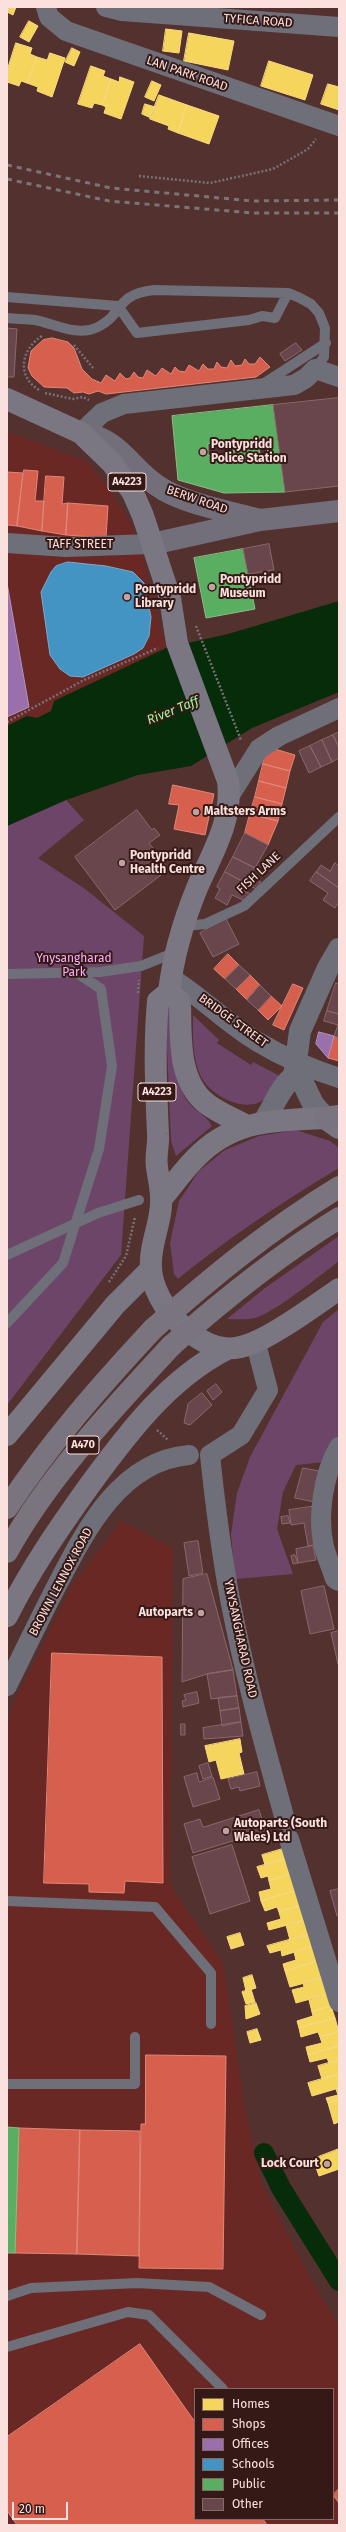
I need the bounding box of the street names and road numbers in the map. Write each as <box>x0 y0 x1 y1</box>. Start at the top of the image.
street label: TYFICA ROAD <box>223 11 293 31</box>
street label: LAN PARK ROAD <box>145 53 229 95</box>
road number: A4223 <box>108 473 146 491</box>
street label: BERW ROAD <box>164 483 230 517</box>
street label: TAFF STREET <box>47 538 113 552</box>
street label: FISH LANE <box>234 849 284 897</box>
street label: BRIDGE STREET <box>196 991 270 1051</box>
road number: A4223 <box>138 1083 176 1101</box>
road number: A470 <box>67 1436 99 1454</box>
street label: BROWN LENNOX ROAD <box>26 1525 96 1639</box>
street label: YNYSANGHARAD ROAD <box>220 1579 260 1699</box>

